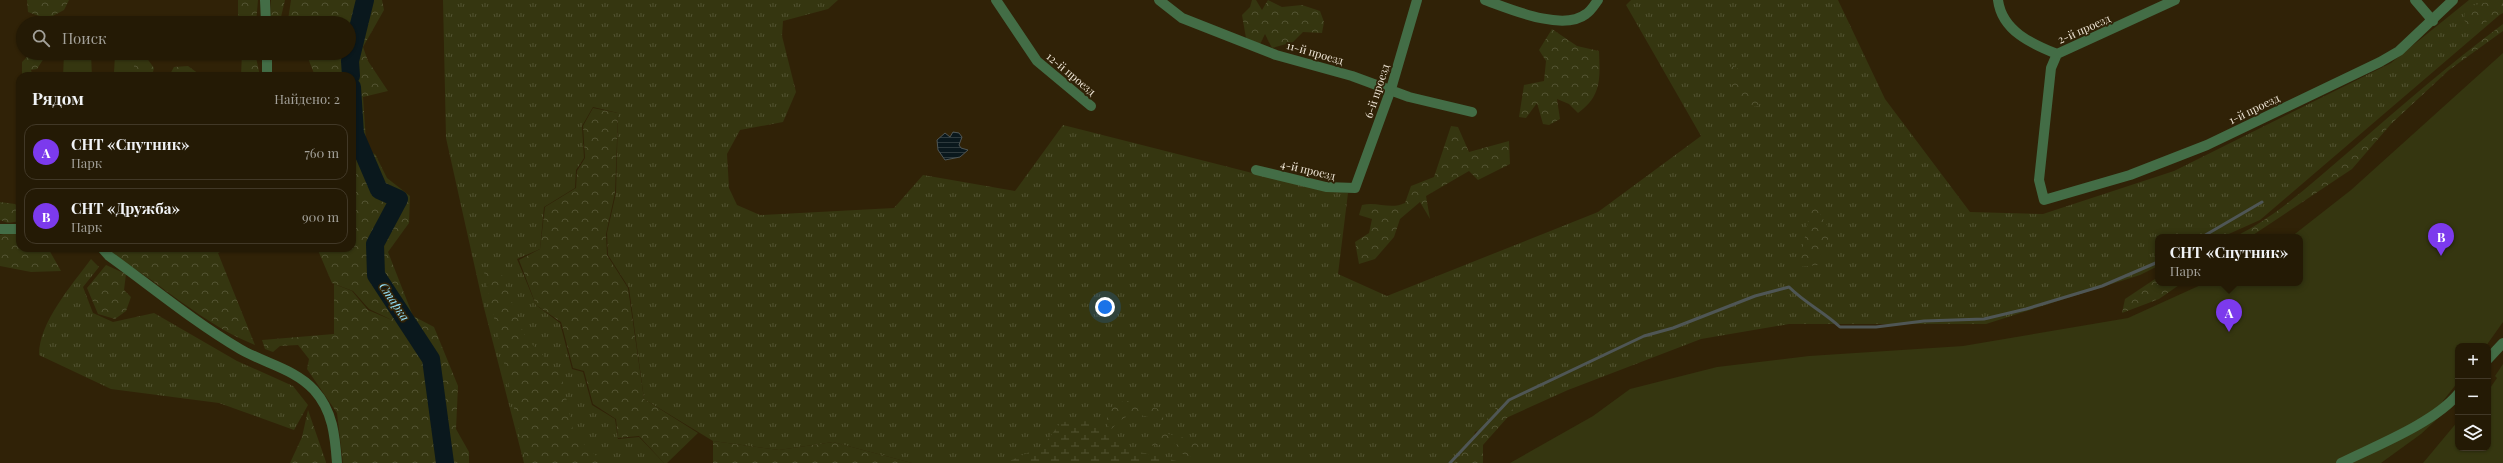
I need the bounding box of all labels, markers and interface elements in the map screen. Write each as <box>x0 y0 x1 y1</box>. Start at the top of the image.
street label: 2-й проезд <box>2055 10 2113 47</box>
search box <box>16 16 356 60</box>
icon: search <box>30 27 52 49</box>
text: Поиск <box>62 28 107 48</box>
street label: 11-й проезд <box>1285 37 1346 68</box>
street label: 12-й проезд <box>1043 49 1099 99</box>
street label: 6-й проезд <box>1361 61 1392 120</box>
text: Рядом <box>32 87 84 109</box>
text: Найдено: 2 <box>274 90 340 107</box>
street label: 1-й проезд <box>2226 90 2282 127</box>
text: СНТ «Спутник» <box>71 134 189 154</box>
text: A <box>42 144 50 161</box>
text: 760 m <box>304 144 339 161</box>
text: Парк <box>71 154 102 171</box>
street label: 4-й проезд <box>1279 156 1337 183</box>
text: СНТ «Дружба» <box>71 198 180 218</box>
text: B <box>42 208 50 225</box>
text: 900 m <box>302 208 339 225</box>
text: Парк <box>71 218 102 235</box>
pin: B <box>2428 223 2454 256</box>
popup <box>2155 234 2303 286</box>
text: СНТ «Спутник» <box>2170 242 2288 262</box>
text: Парк <box>2170 262 2201 279</box>
water label: Старка <box>376 279 414 324</box>
your location <box>1095 297 1115 317</box>
pin: A <box>2216 299 2242 332</box>
map controls <box>2455 343 2491 451</box>
button: + <box>2455 343 2491 379</box>
button: − <box>2455 379 2491 415</box>
button: layers <box>2455 415 2491 451</box>

